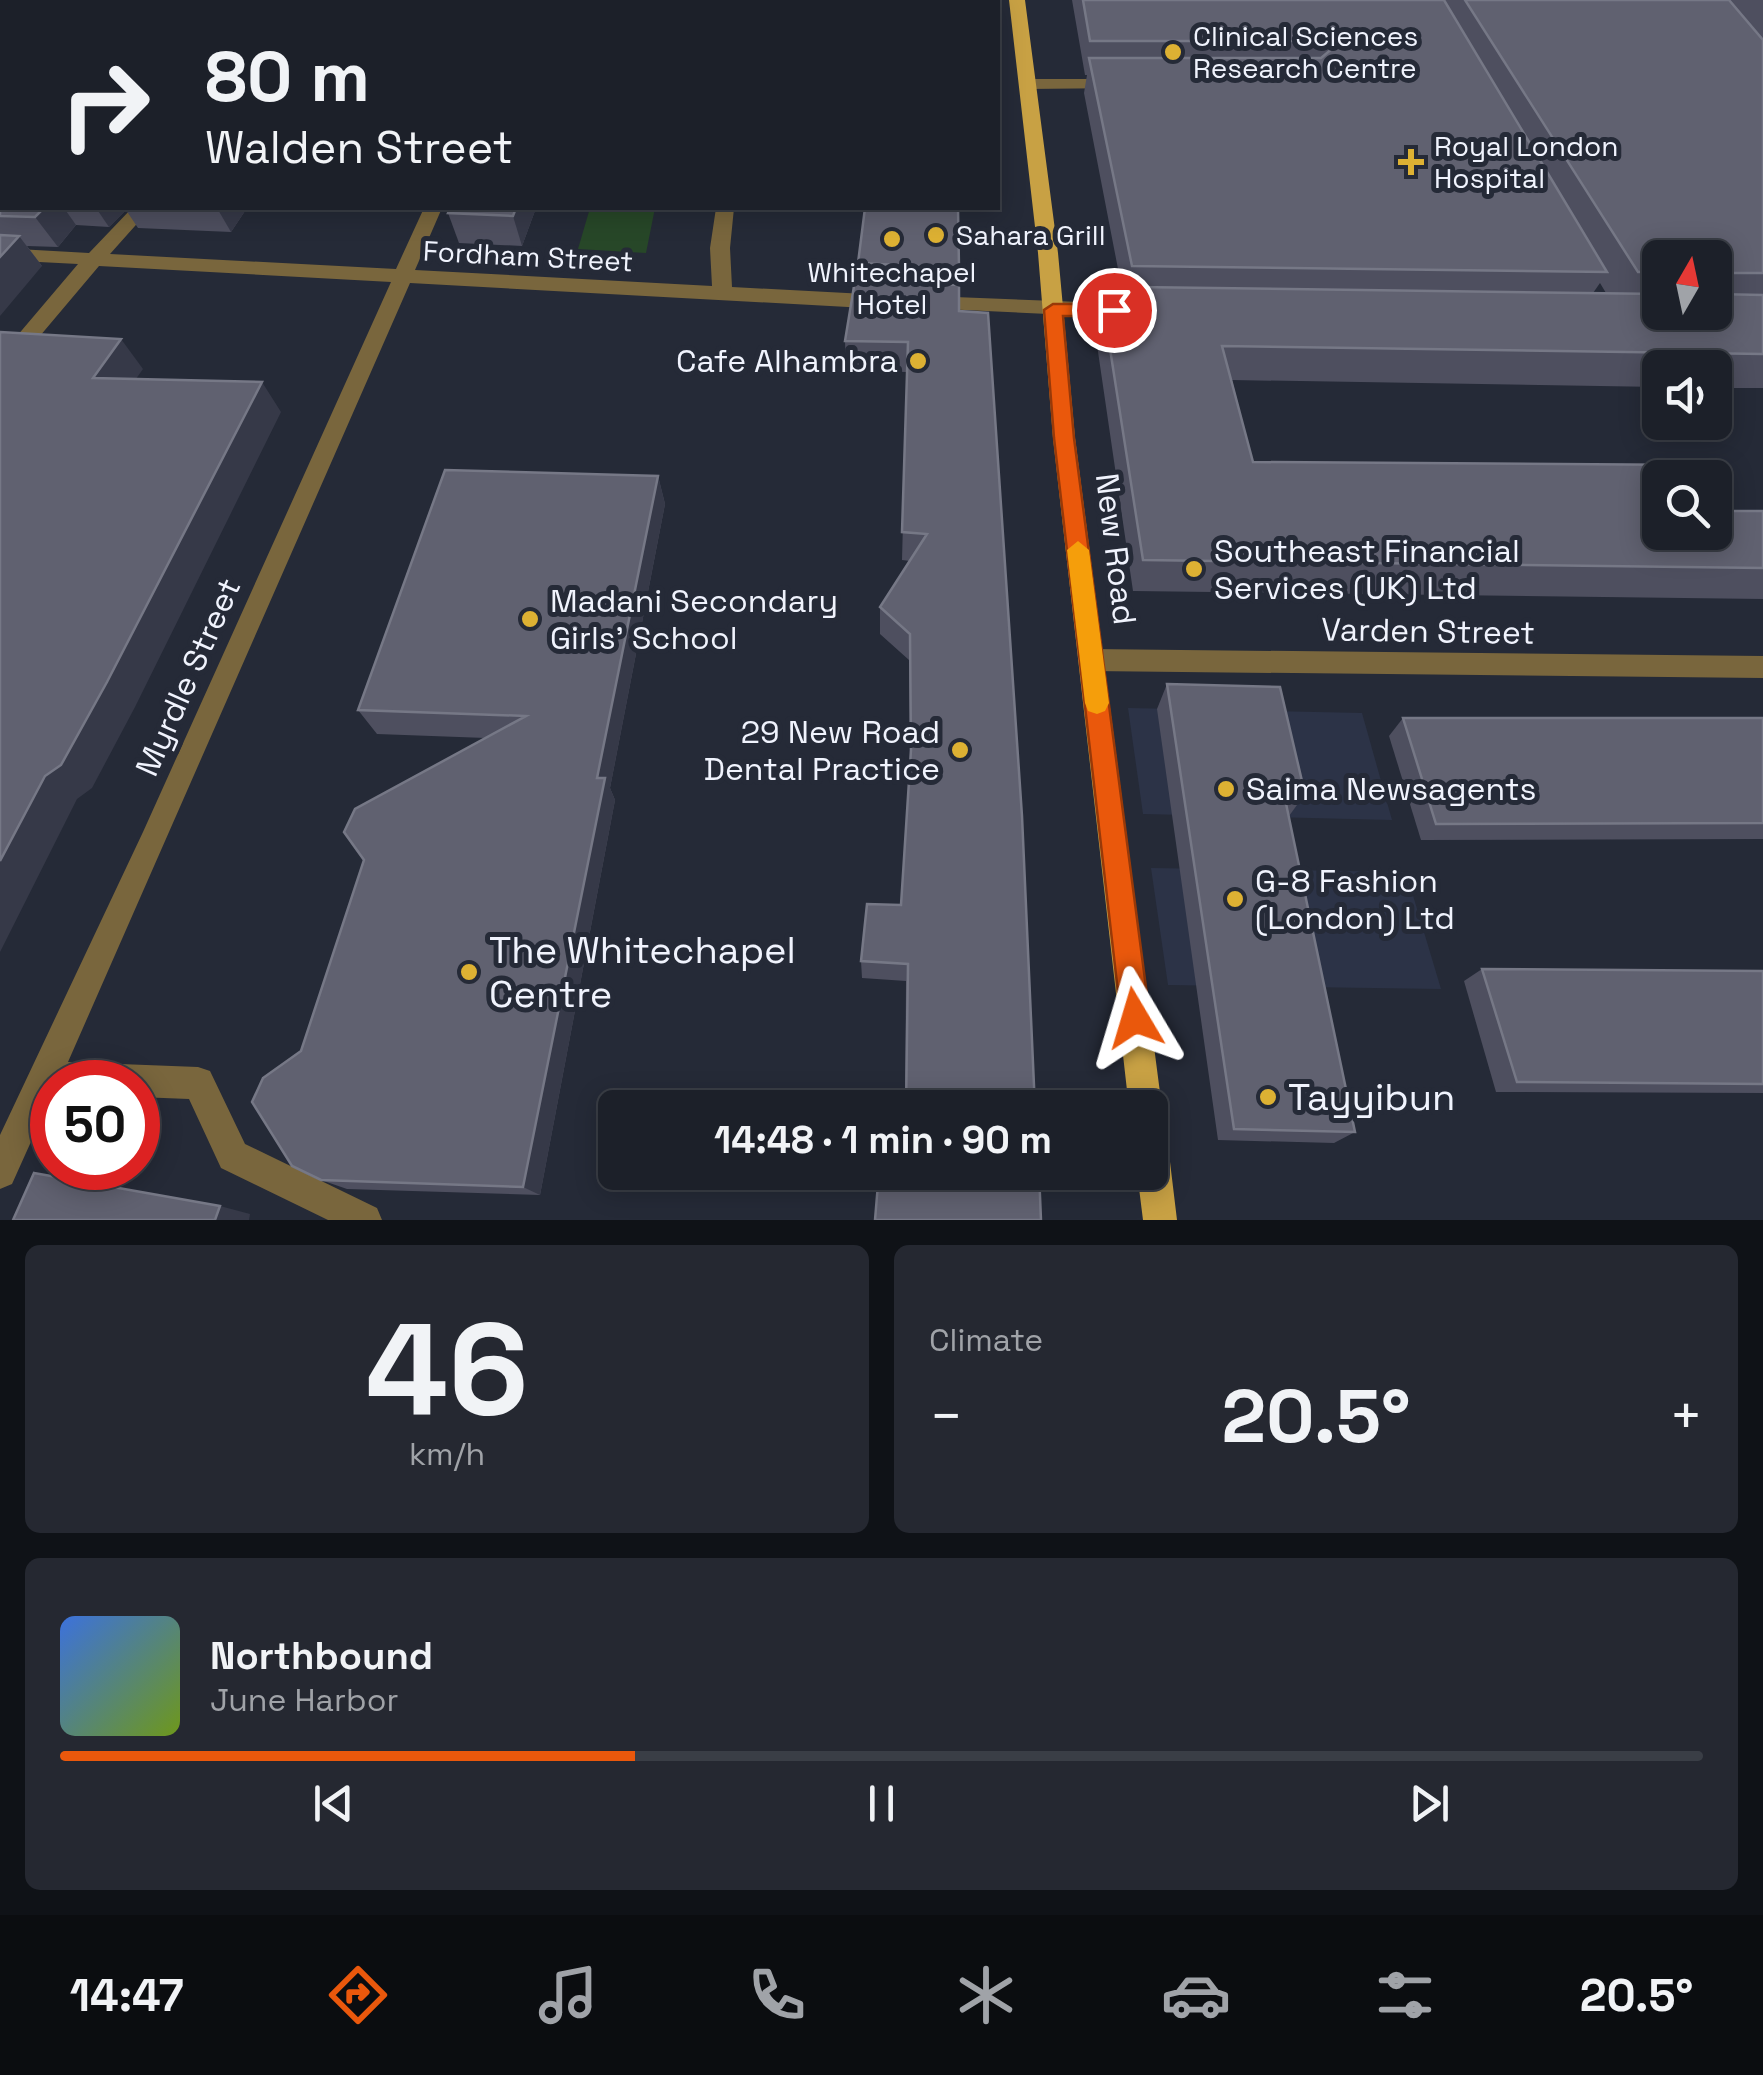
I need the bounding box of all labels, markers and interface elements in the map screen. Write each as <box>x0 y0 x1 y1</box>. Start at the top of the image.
place label: Clinical Sciences Research Centre <box>1193 18 1418 86</box>
text: 80 m <box>205 32 370 121</box>
icon: right <box>40 40 170 170</box>
marker: Clinical Sciences Research Centre <box>1162 41 1184 63</box>
text: Walden Street <box>205 119 513 176</box>
place label: Royal London Hospital <box>1434 128 1618 196</box>
marker: Royal London Hospital <box>1398 149 1424 175</box>
place label: Sahara Grill <box>956 217 1106 253</box>
marker: Sahara Grill <box>925 224 947 246</box>
marker: Whitechapel Hotel <box>881 228 903 250</box>
street label: Fordham Street <box>422 233 634 279</box>
north arrow <box>1642 240 1732 330</box>
map controls <box>1642 240 1732 550</box>
place label: Whitechapel Hotel <box>808 254 976 322</box>
pin <box>1072 268 1157 353</box>
icon: arrive <box>1087 283 1142 338</box>
place label: Cafe Alhambra <box>676 341 898 381</box>
marker: Cafe Alhambra <box>907 350 929 372</box>
button: sound <box>1642 350 1732 440</box>
button: search <box>1642 460 1732 550</box>
street label: New Road <box>1087 471 1145 627</box>
place label: Southeast Financial Services (UK) Ltd <box>1214 531 1520 608</box>
marker: Southeast Financial Services (UK) Ltd <box>1183 558 1205 580</box>
street label: Myrdle Street <box>127 572 249 782</box>
place label: Madani Secondary Girls' School <box>550 581 838 658</box>
marker: Madani Secondary Girls' School <box>519 608 541 630</box>
street label: Varden Street <box>1321 609 1535 653</box>
place label: 29 New Road Dental Practice <box>704 712 940 789</box>
marker: 29 New Road Dental Practice <box>949 739 971 761</box>
place label: Saima Newsagents <box>1246 769 1536 809</box>
marker: Saima Newsagents <box>1215 778 1237 800</box>
place label: G-8 Fashion (London) Ltd <box>1255 861 1455 938</box>
marker: G-8 Fashion (London) Ltd <box>1224 888 1246 910</box>
place label: The Whitechapel Centre <box>489 926 796 1018</box>
marker: The Whitechapel Centre <box>458 961 480 983</box>
position arrow <box>1083 966 1187 1070</box>
speed limit sign: 50 <box>30 1060 160 1190</box>
place label: Tayyibun <box>1288 1073 1455 1121</box>
marker: Tayyibun <box>1257 1086 1279 1108</box>
text: 14:48 · 1 min · 90 m <box>714 1116 1052 1164</box>
text: 46 <box>365 1286 529 1452</box>
text: Climate <box>929 1320 1043 1360</box>
text: 20.5° <box>1221 1368 1411 1464</box>
text: − <box>929 1381 963 1451</box>
text: + <box>1669 1381 1703 1451</box>
text: km/h <box>409 1434 485 1474</box>
text: Northbound <box>210 1632 433 1680</box>
text: June Harbor <box>210 1680 398 1720</box>
icon: previous <box>306 1776 361 1831</box>
icon: pause <box>854 1776 909 1831</box>
icon: next <box>1402 1776 1457 1831</box>
icon: directions <box>323 1960 393 2030</box>
icon: music <box>533 1960 603 2030</box>
icon: phone <box>742 1960 812 2030</box>
icon: climate <box>951 1960 1021 2030</box>
icon: car <box>1161 1960 1231 2030</box>
icon: filters <box>1370 1960 1440 2030</box>
text: 14:47 <box>70 1967 184 2024</box>
text: 20.5° <box>1580 1967 1693 2024</box>

